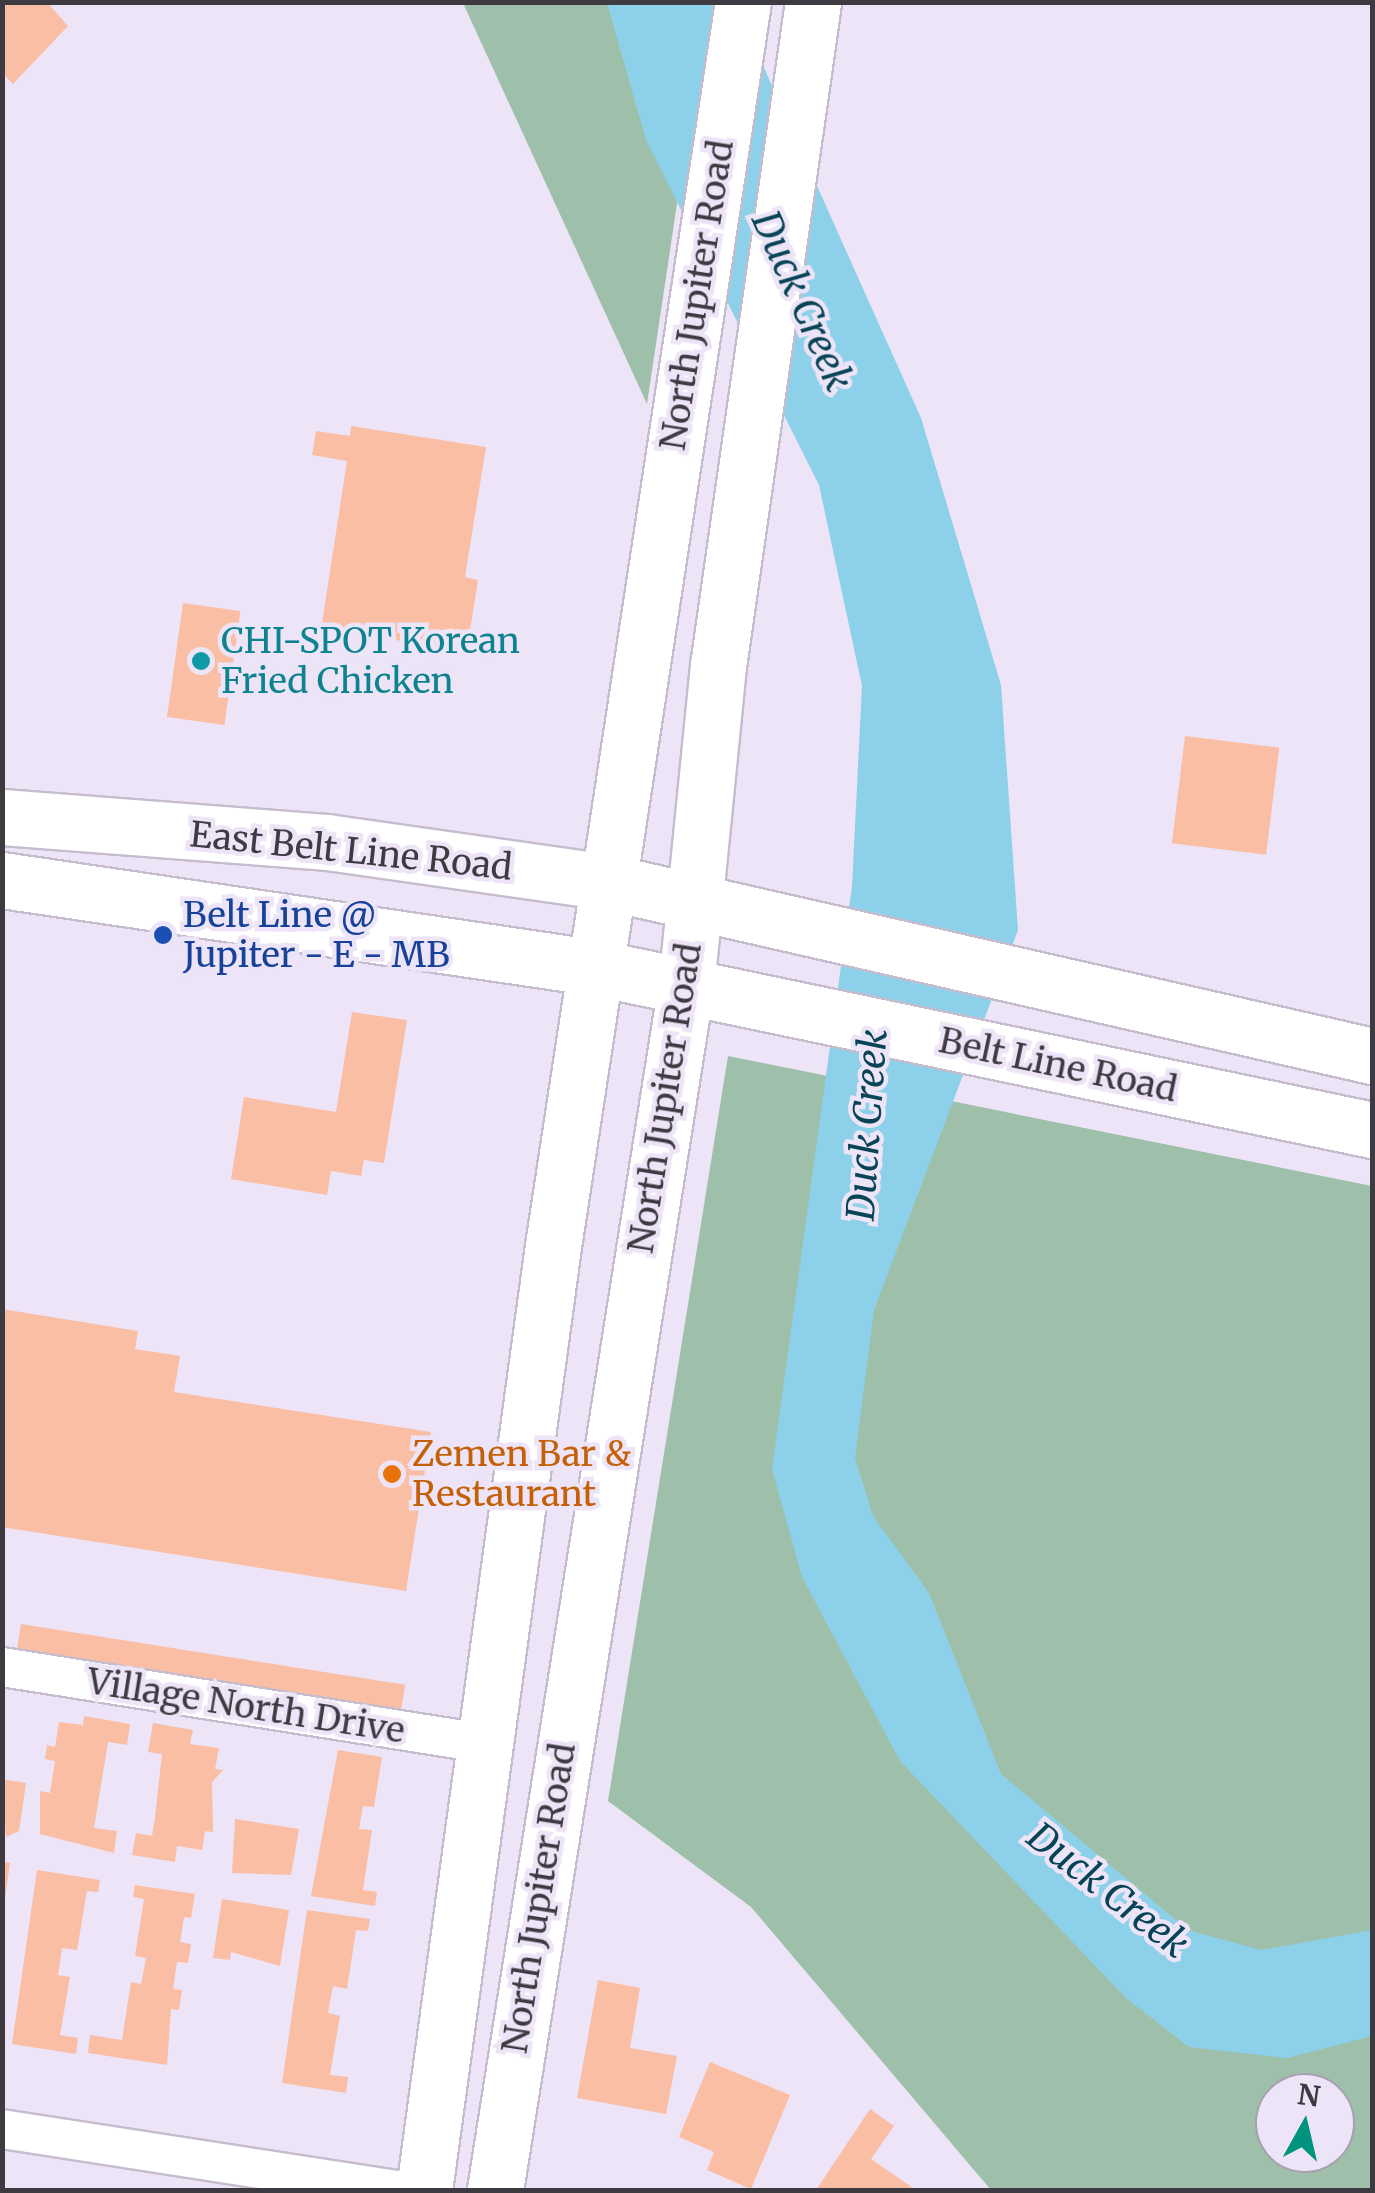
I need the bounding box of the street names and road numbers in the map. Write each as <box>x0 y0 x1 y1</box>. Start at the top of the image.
street label: North Jupiter Road <box>652 137 742 453</box>
street label: East Belt Line Road <box>188 813 514 889</box>
street label: North Jupiter Road <box>620 940 710 1256</box>
street label: Belt Line Road <box>935 1019 1181 1111</box>
street label: Village North Drive <box>84 1660 408 1752</box>
street label: North Jupiter Road <box>494 1740 584 2056</box>

